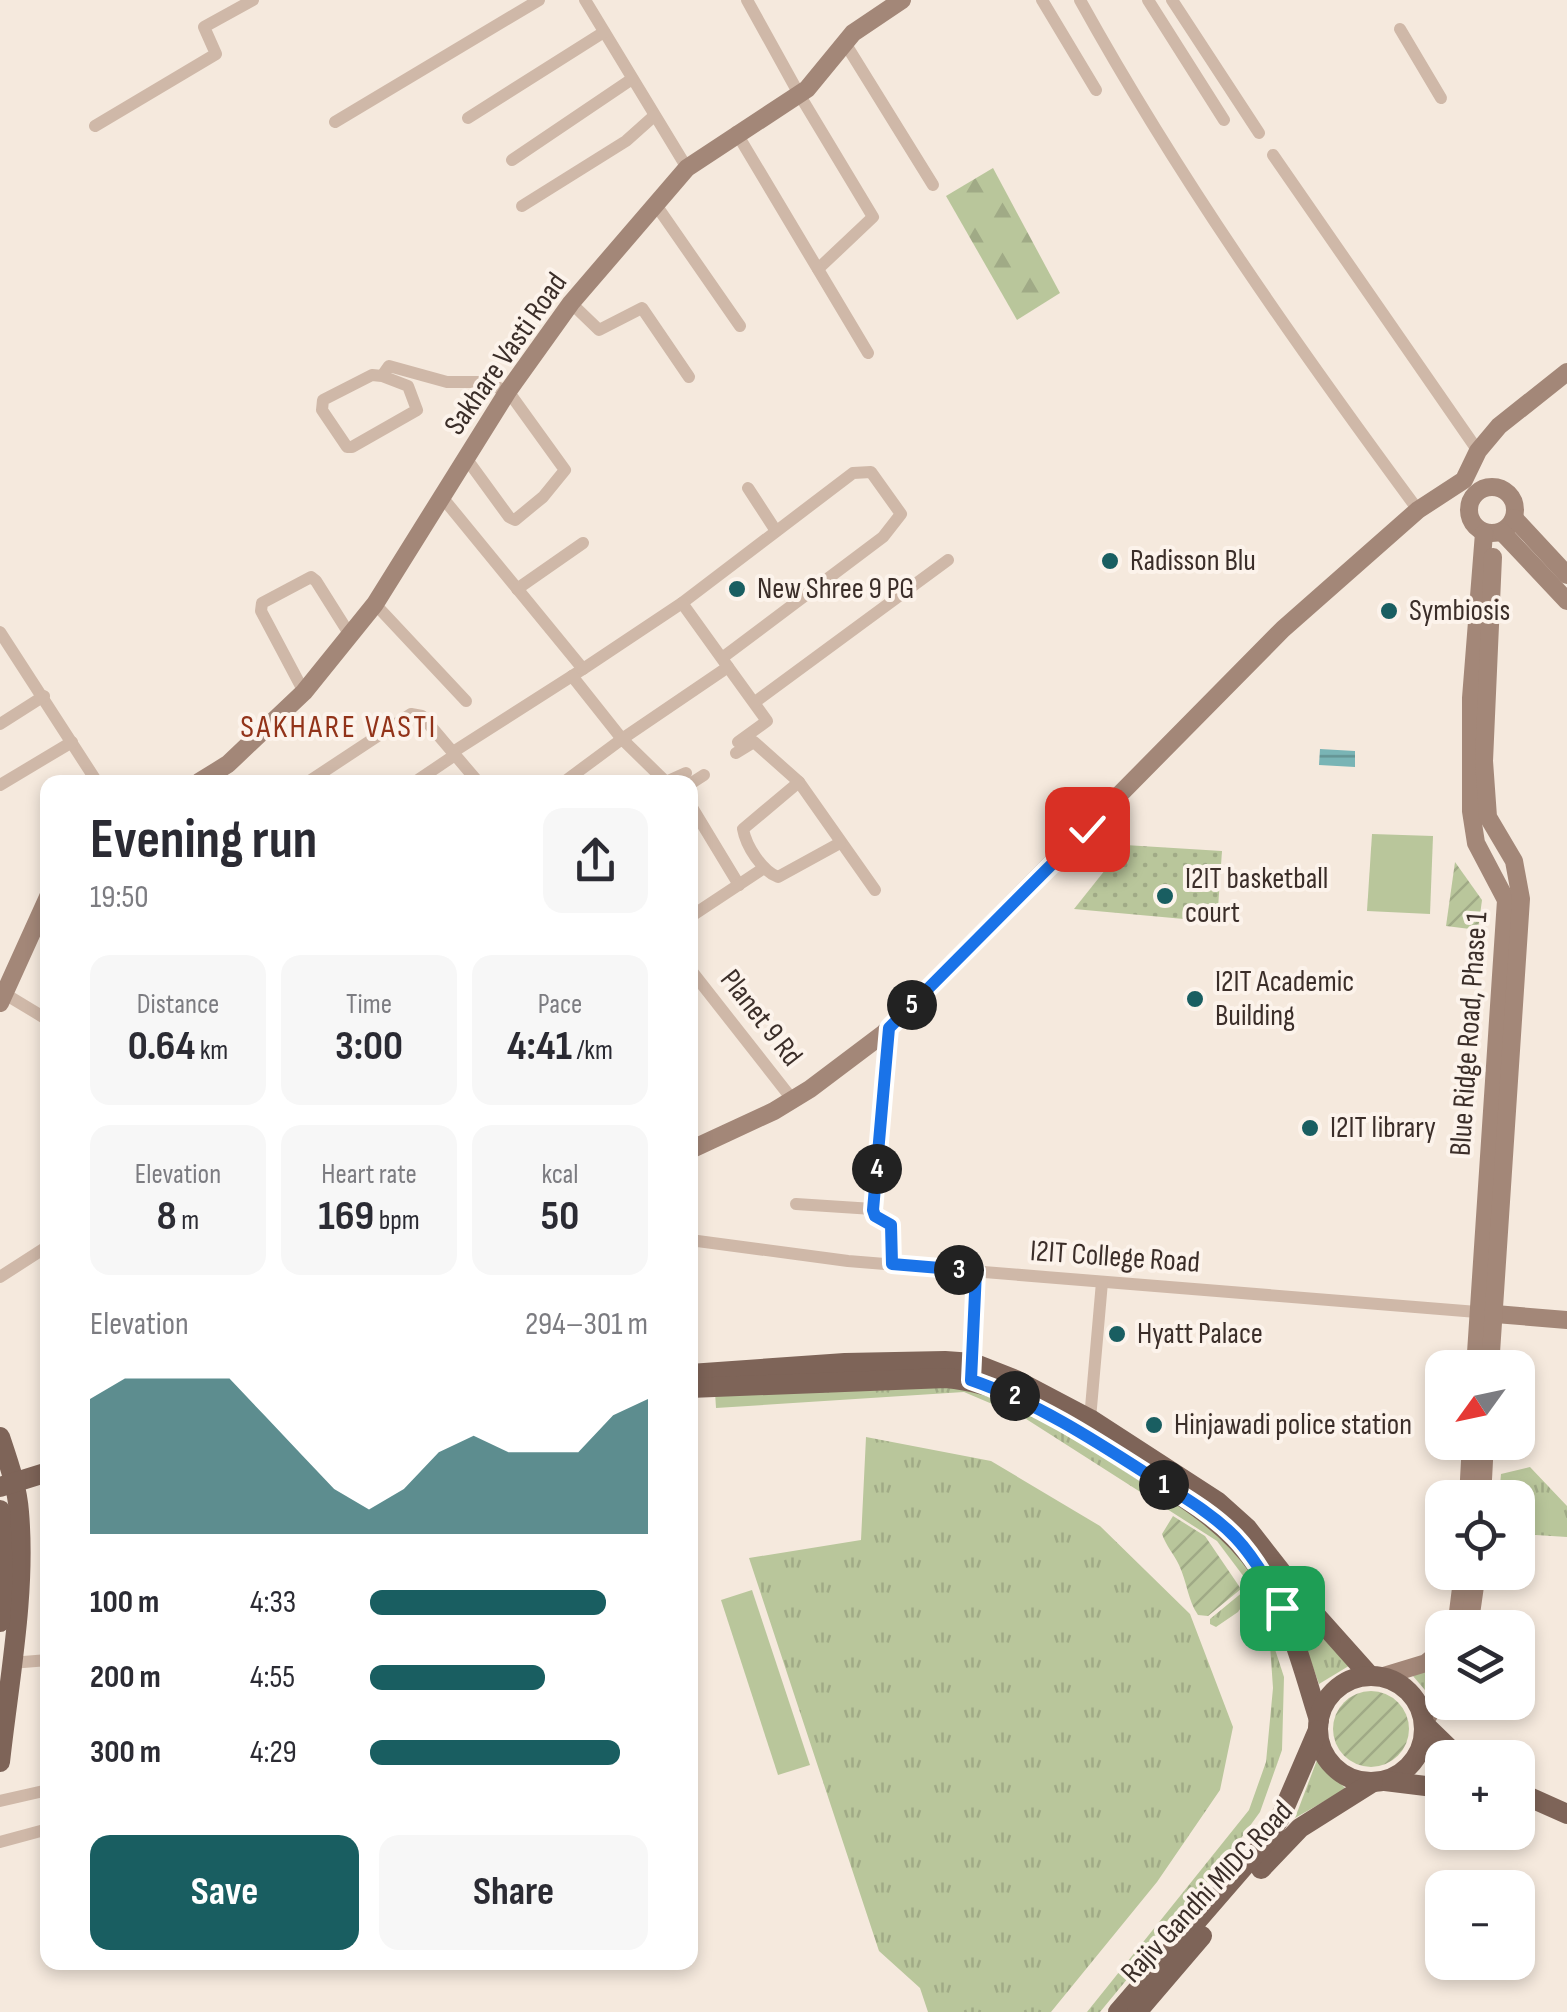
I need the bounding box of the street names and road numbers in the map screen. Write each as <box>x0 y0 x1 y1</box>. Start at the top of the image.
street label: Sakhare Vasti Road <box>437 266 575 442</box>
street label: Blue Ridge Road, Phase 1 <box>1443 910 1496 1157</box>
street label: Planet 9 Rd <box>712 963 810 1073</box>
street label: I2IT College Road <box>1029 1233 1201 1281</box>
street label: Rajiv Gandhi MIDC Road <box>1114 1794 1300 1990</box>

